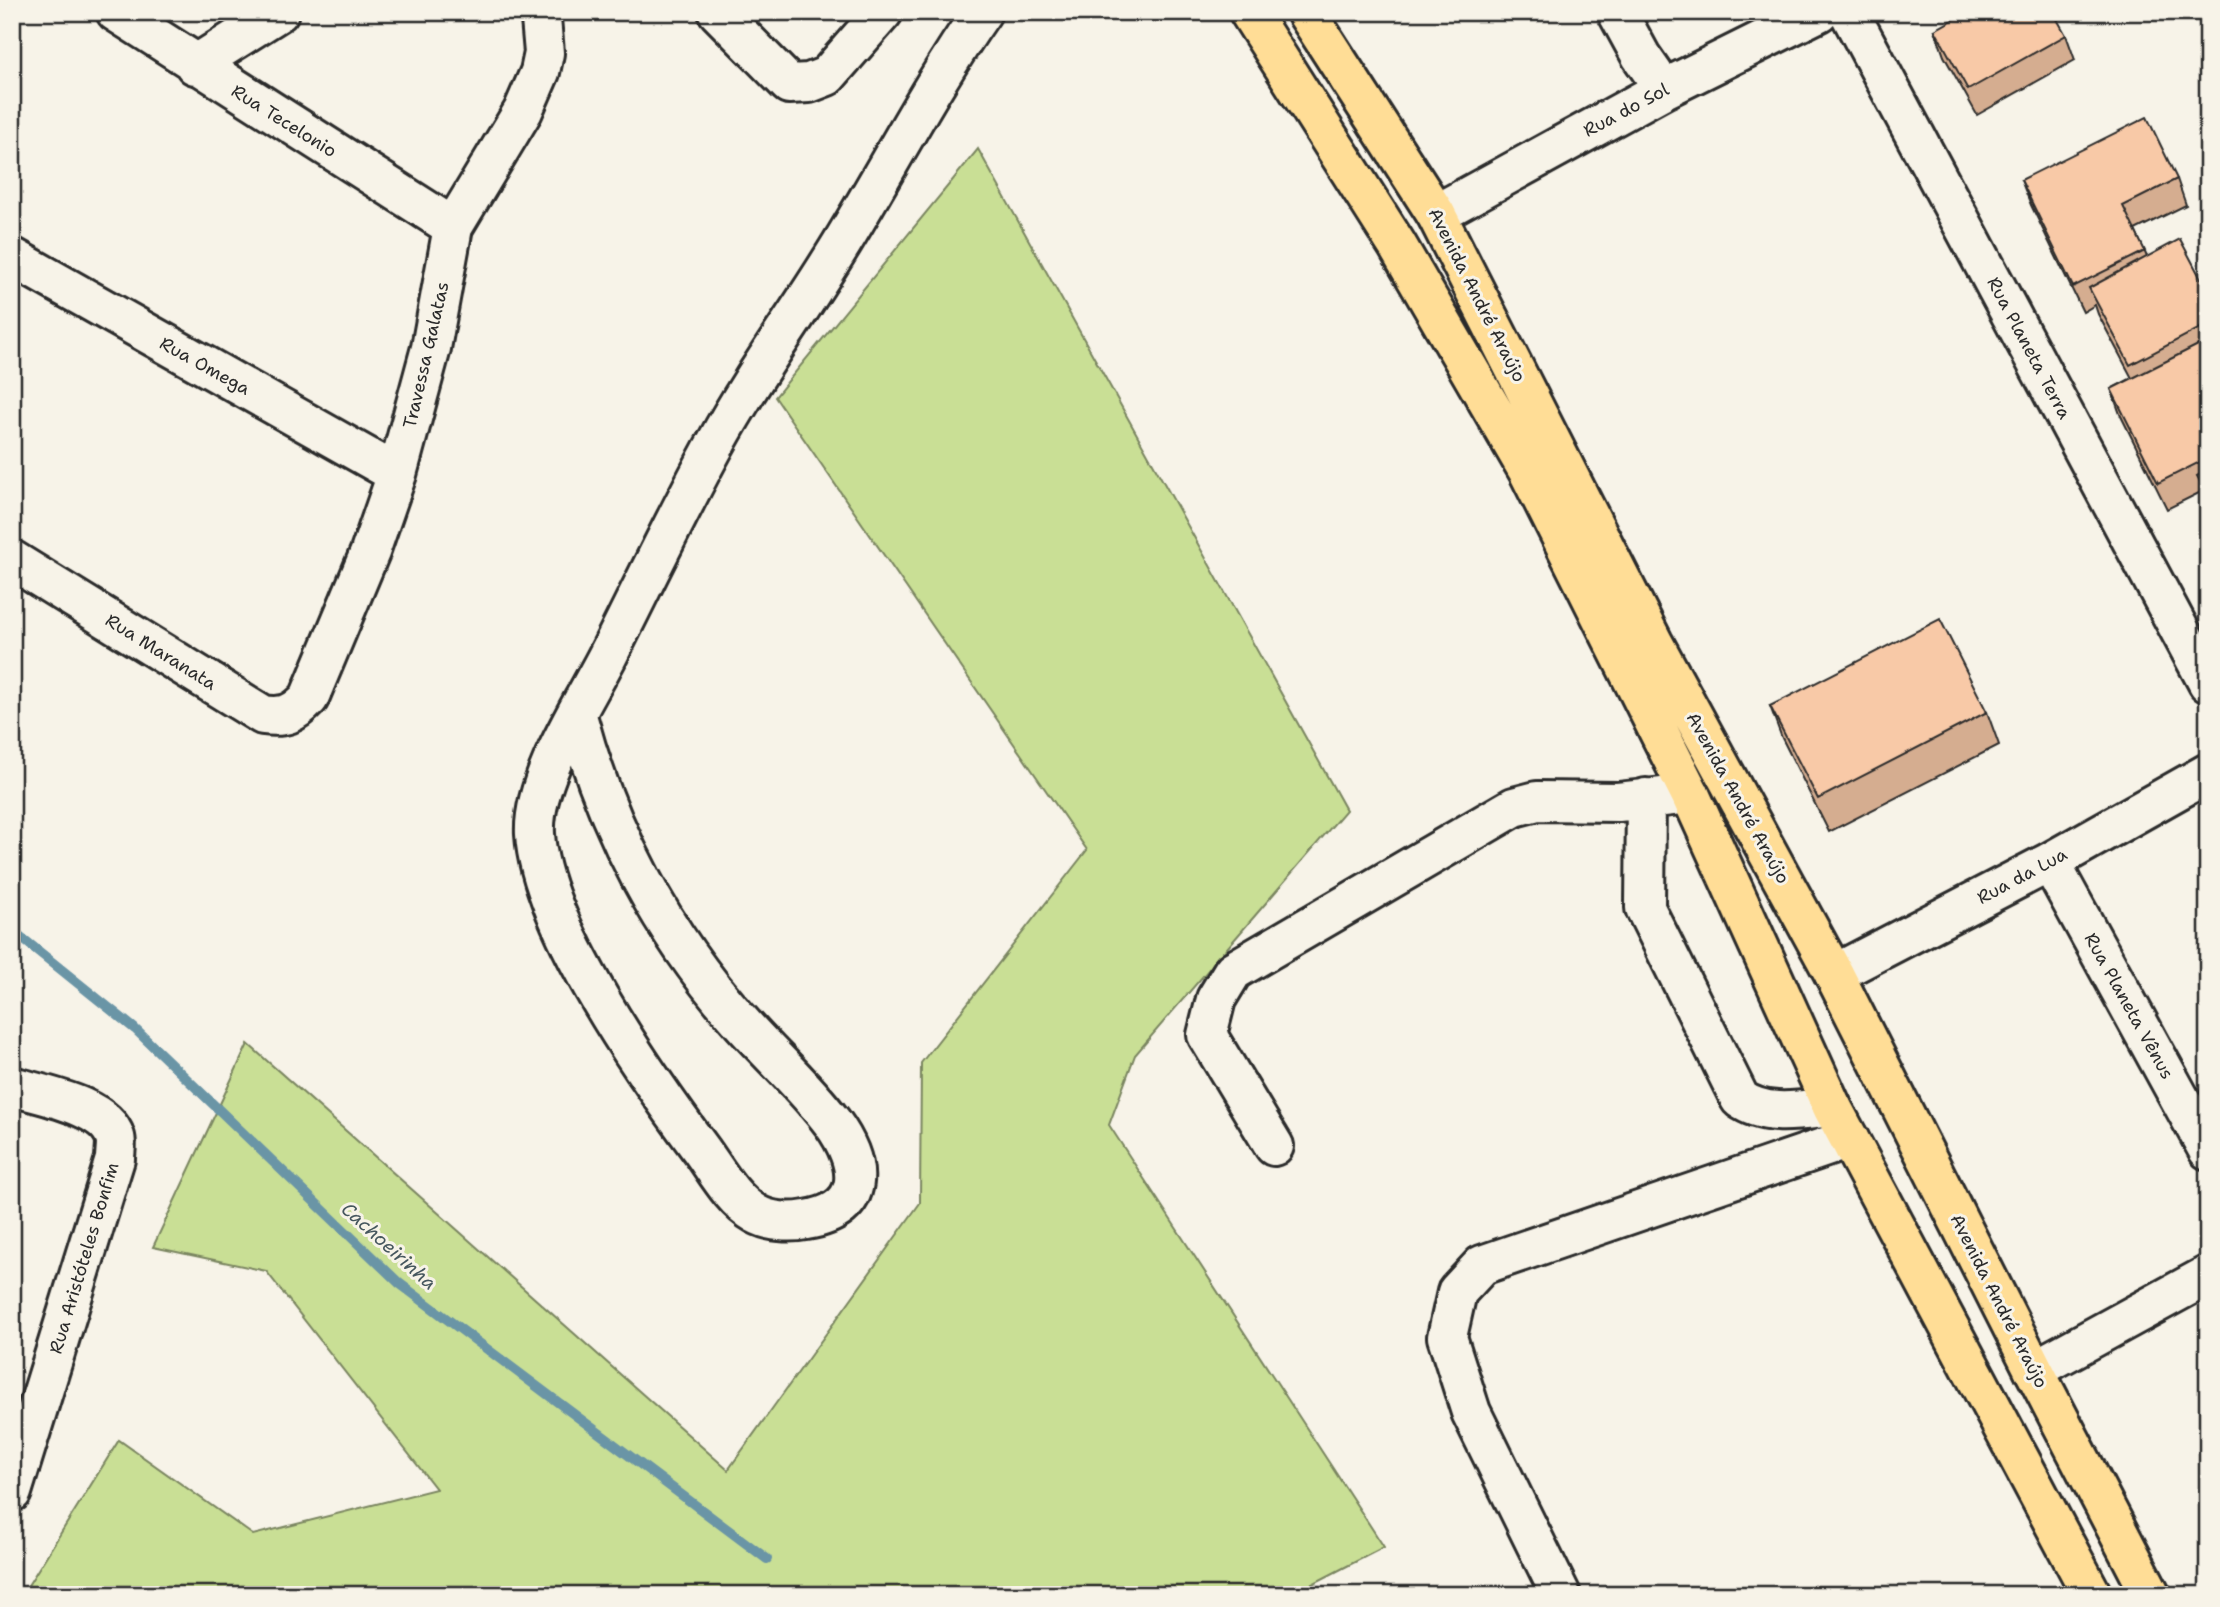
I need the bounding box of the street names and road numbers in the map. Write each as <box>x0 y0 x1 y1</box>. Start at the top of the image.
street label: Rua do Sol <box>1579 77 1674 143</box>
street label: Rua Tecelonio <box>227 79 341 163</box>
street label: Avenida André Araújo <box>1423 204 1531 386</box>
street label: Rua Planeta Terra <box>1981 273 2077 423</box>
street label: Travessa Galatas <box>397 279 455 431</box>
street label: Rua Omega <box>155 331 255 401</box>
street label: Rua Maranata <box>101 608 221 696</box>
street label: Avenida André Araújo <box>1681 708 1795 888</box>
street label: Rua da Lua <box>1973 842 2071 910</box>
street label: Rua Planeta Vênus <box>2079 929 2179 1083</box>
street label: Rua Aristóteles Bonfim <box>43 1159 125 1357</box>
street label: Avenida André Araújo <box>1945 1210 2053 1392</box>

